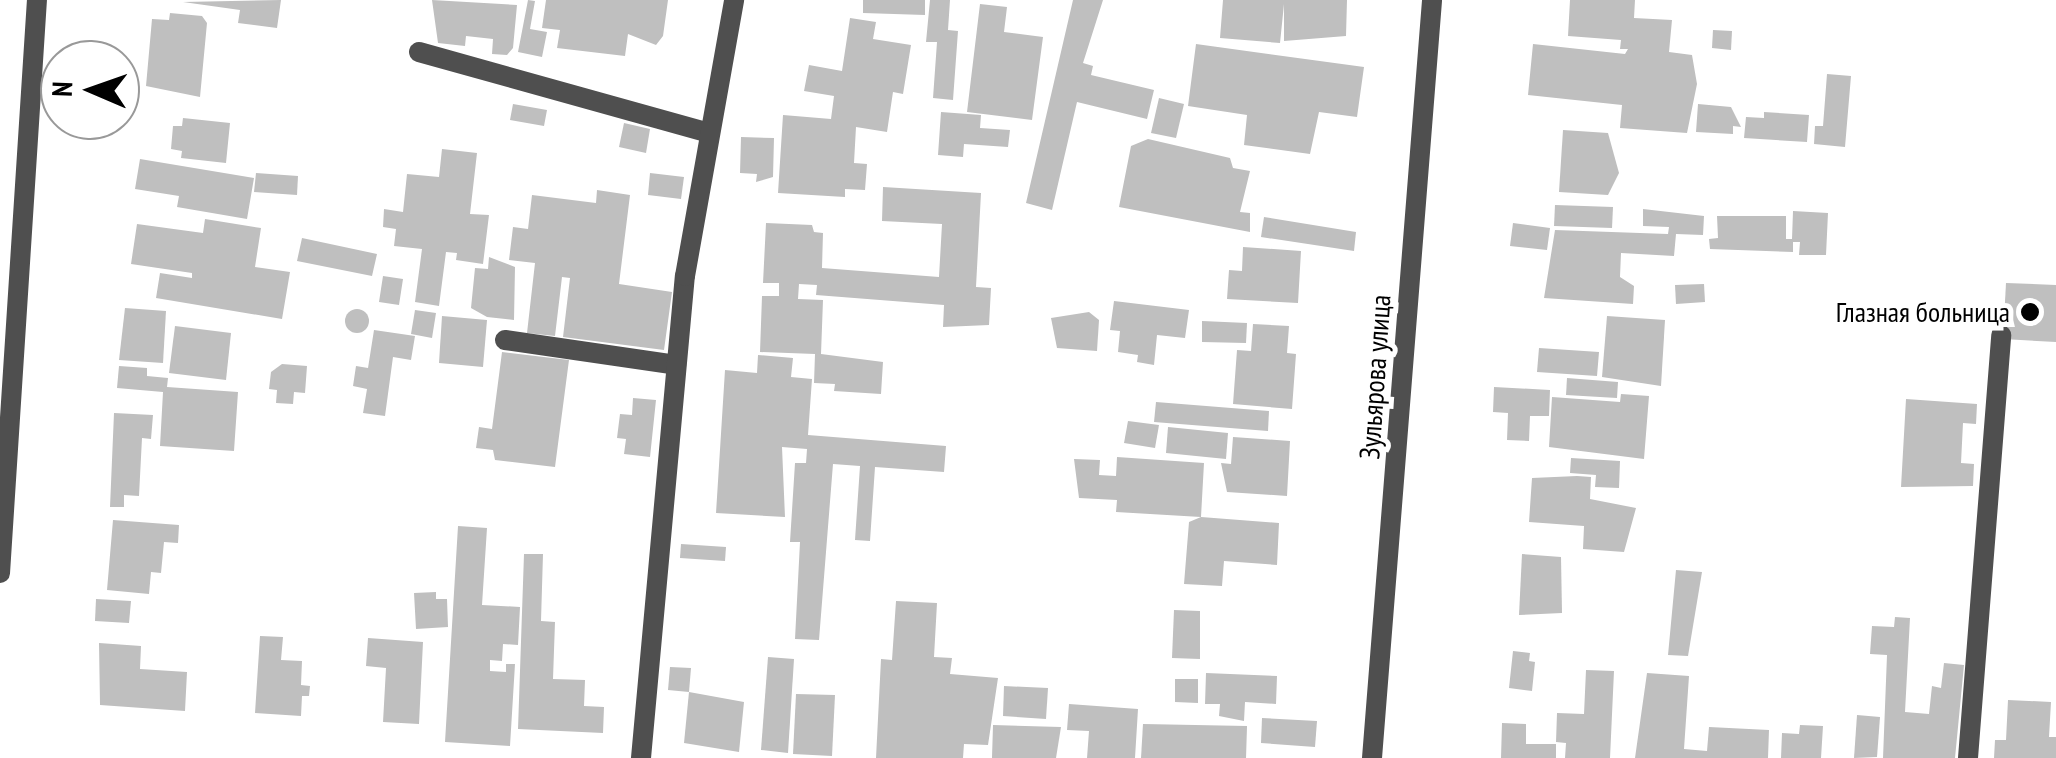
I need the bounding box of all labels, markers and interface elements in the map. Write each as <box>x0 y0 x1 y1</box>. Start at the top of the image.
north arrow <box>40 40 140 140</box>
text: N <box>43 81 80 97</box>
street label: Зульярова улица <box>1352 293 1398 461</box>
place label: Глазная больница <box>1836 295 2010 329</box>
marker: Глазная больница <box>2019 301 2041 323</box>

